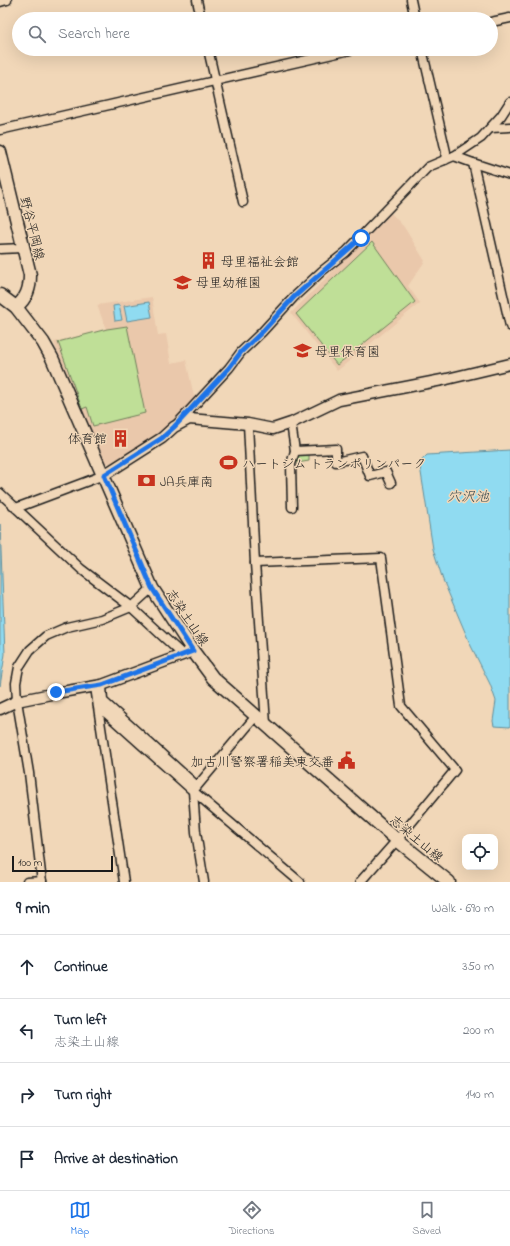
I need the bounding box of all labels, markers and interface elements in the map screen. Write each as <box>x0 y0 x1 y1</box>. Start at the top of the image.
search box <box>12 12 498 56</box>
icon: search <box>26 23 48 45</box>
text: Search here <box>58 23 130 45</box>
street label: 野谷平岡線 <box>14 195 49 263</box>
route start <box>352 229 370 247</box>
building icon: 母里福祉会館 <box>198 251 218 271</box>
place label: 母里福祉会館 <box>221 253 299 272</box>
school or university icon: 母里幼稚園 <box>173 272 193 292</box>
place label: 母里幼稚園 <box>196 274 261 293</box>
school or university icon: 母里保育園 <box>292 341 312 361</box>
place label: 母里保育園 <box>315 343 380 362</box>
building icon: 体育館 <box>110 428 130 448</box>
place label: 体育館 <box>68 430 107 449</box>
sports icon: ハートジム トランポリンパーク <box>219 453 239 473</box>
place label: ハートジム トランポリンパーク <box>242 455 426 474</box>
bank icon: JA兵庫南 <box>137 471 157 491</box>
place label: JA兵庫南 <box>160 473 213 492</box>
water label: 穴沢池 <box>447 487 490 508</box>
street label: 志染土山線 <box>161 586 213 651</box>
route end <box>47 683 65 701</box>
public building icon: 加古川警察署稲美東交番 <box>337 751 357 771</box>
place label: 加古川警察署稲美東交番 <box>191 753 334 772</box>
street label: 志染土山線 <box>385 811 448 868</box>
map controls <box>462 834 498 870</box>
button: locate <box>462 834 498 870</box>
scale bar <box>12 854 113 873</box>
text: 100 m <box>18 855 42 871</box>
text: 9 min <box>16 896 50 921</box>
text: Walk · 690 m <box>431 899 494 918</box>
icon: ahead <box>16 956 38 978</box>
text: Continue <box>54 956 108 978</box>
text: 350 m <box>462 957 494 976</box>
text: Turn left <box>54 1009 107 1031</box>
icon: left <box>16 1020 38 1042</box>
text: 200 m <box>463 1021 494 1040</box>
text: 志染土山線 <box>54 1033 119 1052</box>
icon: right <box>16 1084 38 1106</box>
text: Turn right <box>54 1084 112 1106</box>
text: 140 m <box>466 1085 494 1104</box>
icon: arrive <box>16 1148 38 1170</box>
text: Arrive at destination <box>54 1148 178 1170</box>
tab: Map <box>69 1199 91 1239</box>
tab: Directions <box>229 1199 274 1239</box>
tab: Saved <box>412 1199 441 1239</box>

